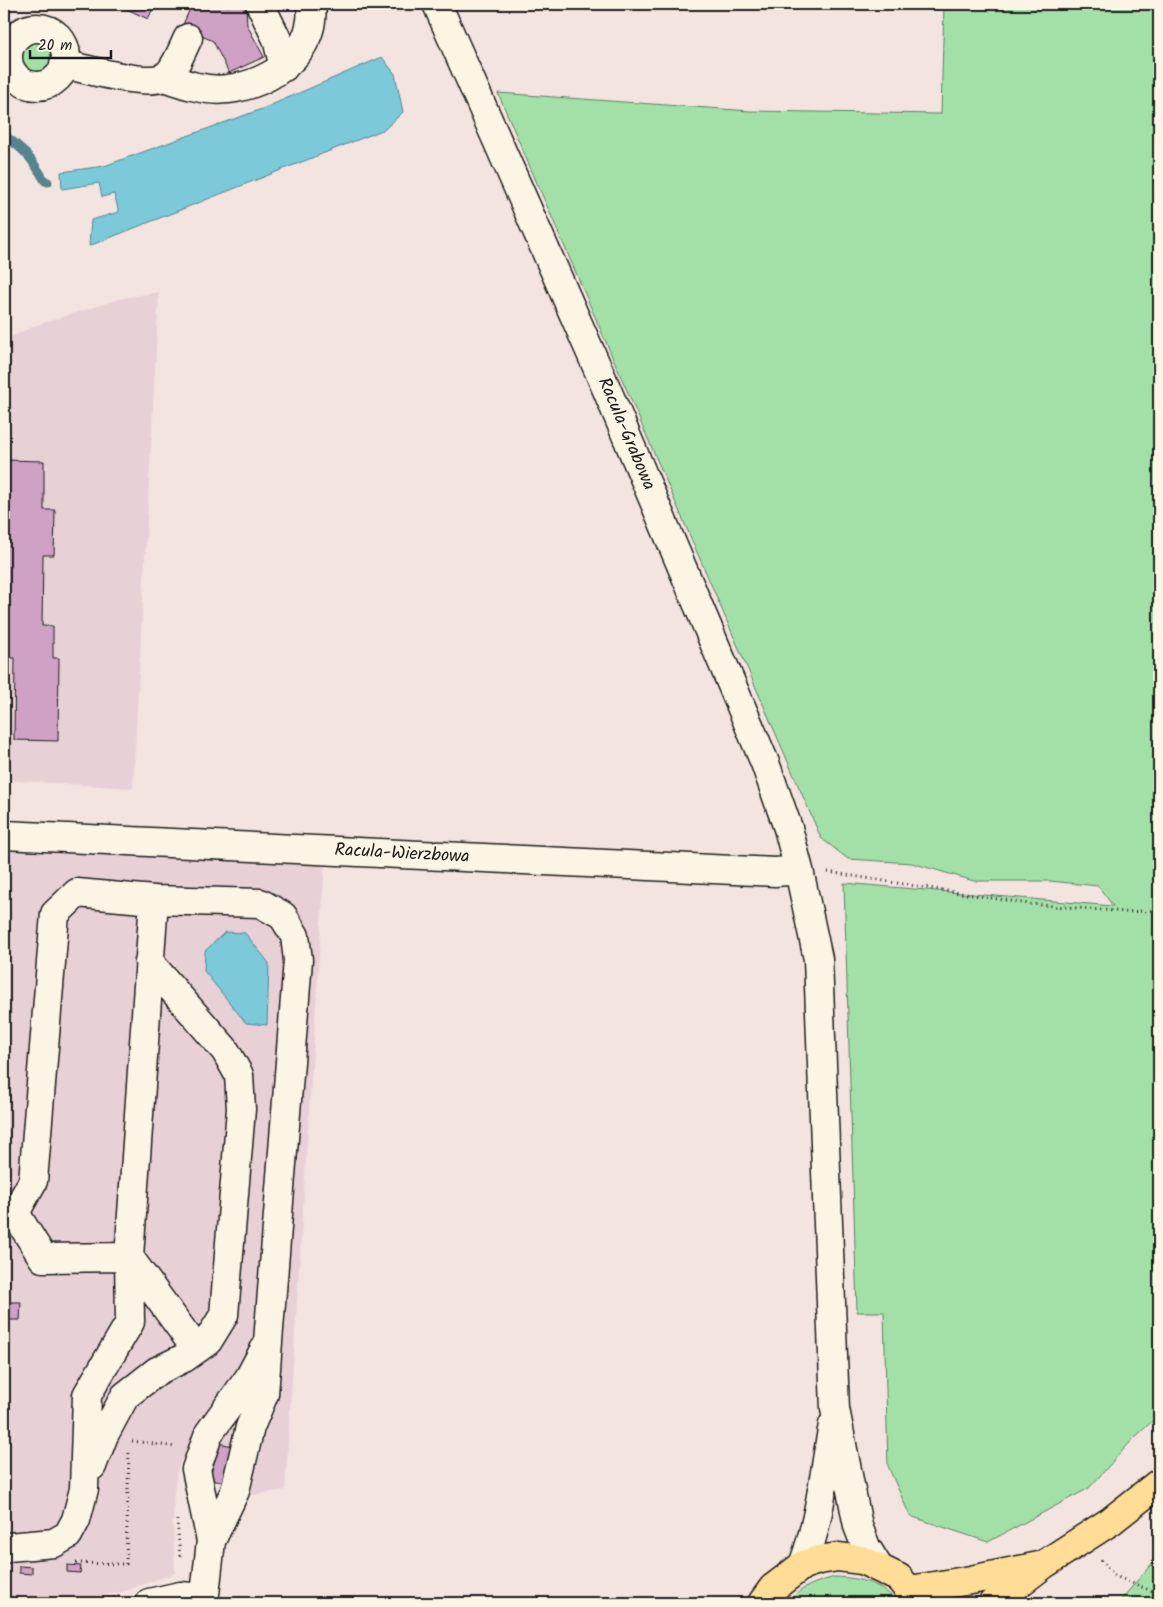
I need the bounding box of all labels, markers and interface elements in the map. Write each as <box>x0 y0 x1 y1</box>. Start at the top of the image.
scale bar <box>30 28 111 60</box>
text: 20 m <box>38 34 72 58</box>
street label: Racula-Grabowa <box>589 373 663 495</box>
street label: Racula-Wierzbowa <box>334 836 470 872</box>

